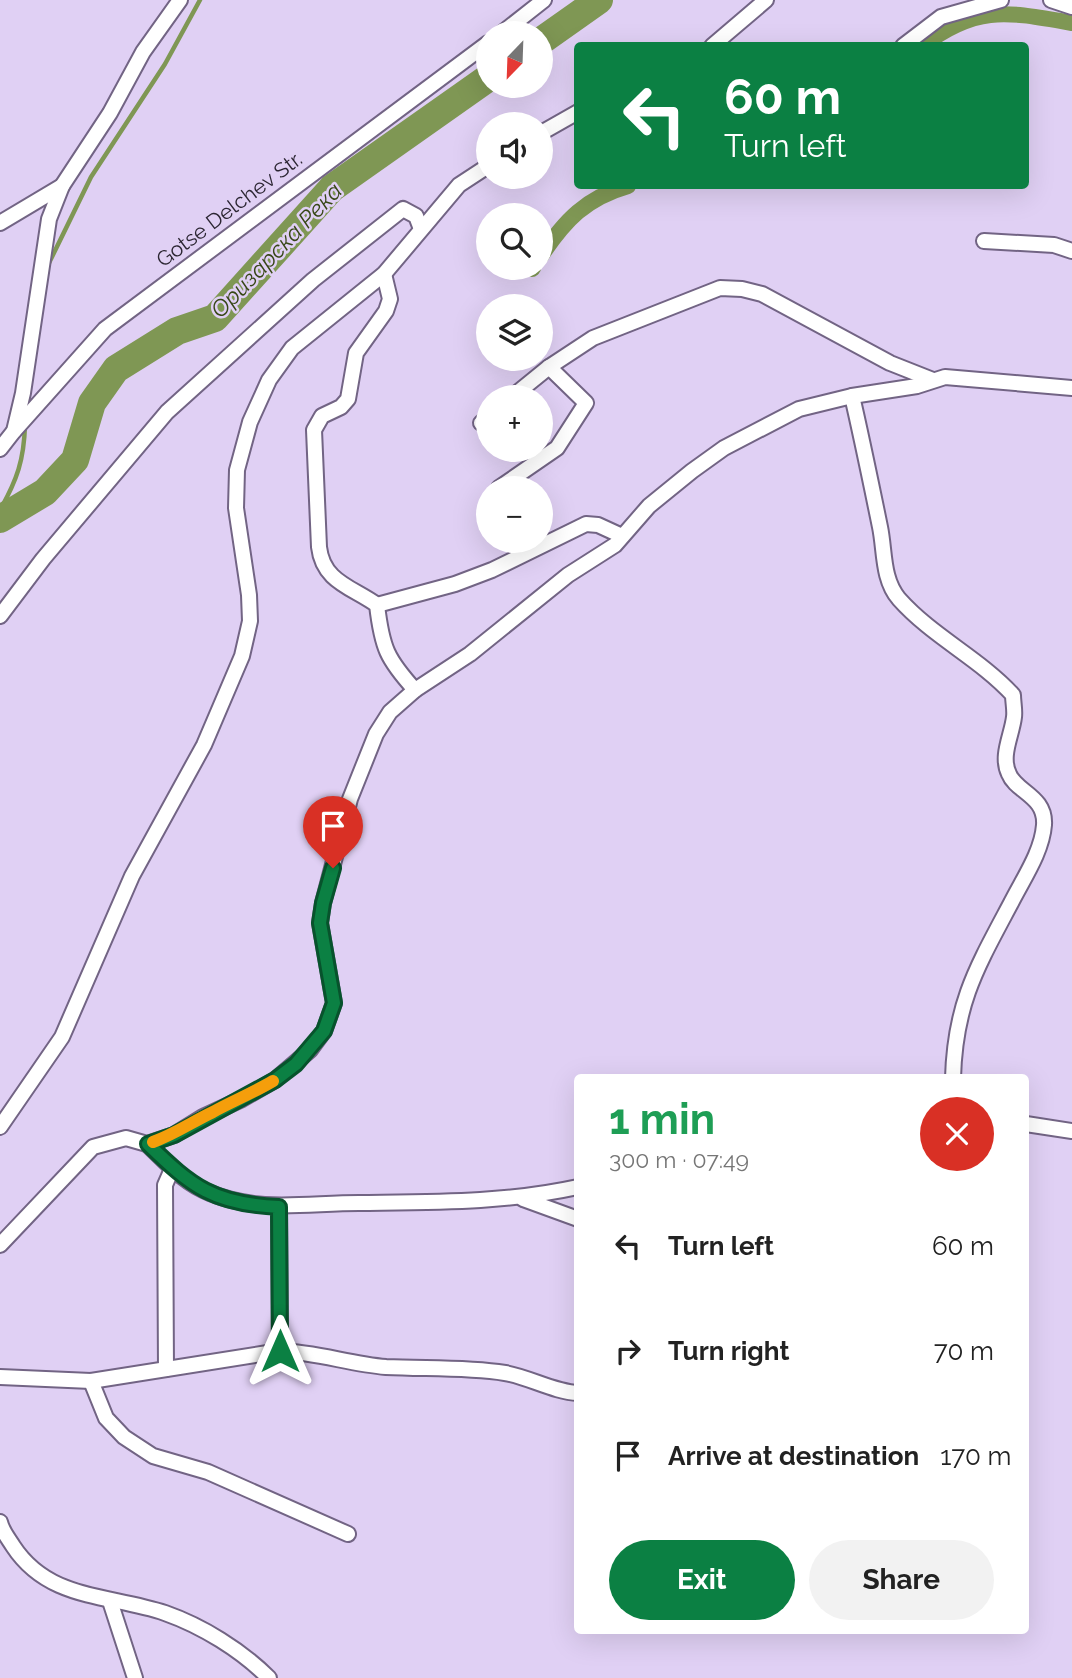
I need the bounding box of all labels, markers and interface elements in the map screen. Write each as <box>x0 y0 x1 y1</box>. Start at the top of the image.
north arrow <box>476 21 553 98</box>
map controls <box>476 21 553 553</box>
text: 60 m <box>724 68 841 125</box>
icon: left <box>609 70 700 161</box>
button: sound <box>476 112 553 189</box>
text: Turn left <box>724 127 846 164</box>
street label: Gotse Delchev Str. <box>151 146 307 272</box>
water label: Оризарска Река <box>205 177 347 323</box>
button: search <box>476 203 553 280</box>
button: layers <box>476 294 553 371</box>
button: + <box>476 385 553 462</box>
button: − <box>476 476 553 553</box>
pin <box>303 796 363 868</box>
icon: arrive <box>314 807 352 845</box>
text: 1 min <box>609 1095 715 1144</box>
button: close <box>920 1097 994 1171</box>
text: 300 m · 07:49 <box>609 1146 749 1173</box>
icon: left <box>609 1227 647 1265</box>
text: Turn left <box>668 1231 774 1261</box>
text: 60 m <box>932 1231 994 1261</box>
position arrow <box>243 1314 317 1388</box>
icon: right <box>609 1332 647 1370</box>
text: Turn right <box>668 1336 789 1366</box>
text: 70 m <box>934 1336 994 1366</box>
icon: arrive <box>609 1437 647 1475</box>
text: Arrive at destination <box>668 1441 919 1471</box>
text: 170 m <box>940 1441 1011 1471</box>
button: Exit <box>609 1540 795 1620</box>
button: Share <box>809 1540 994 1620</box>

